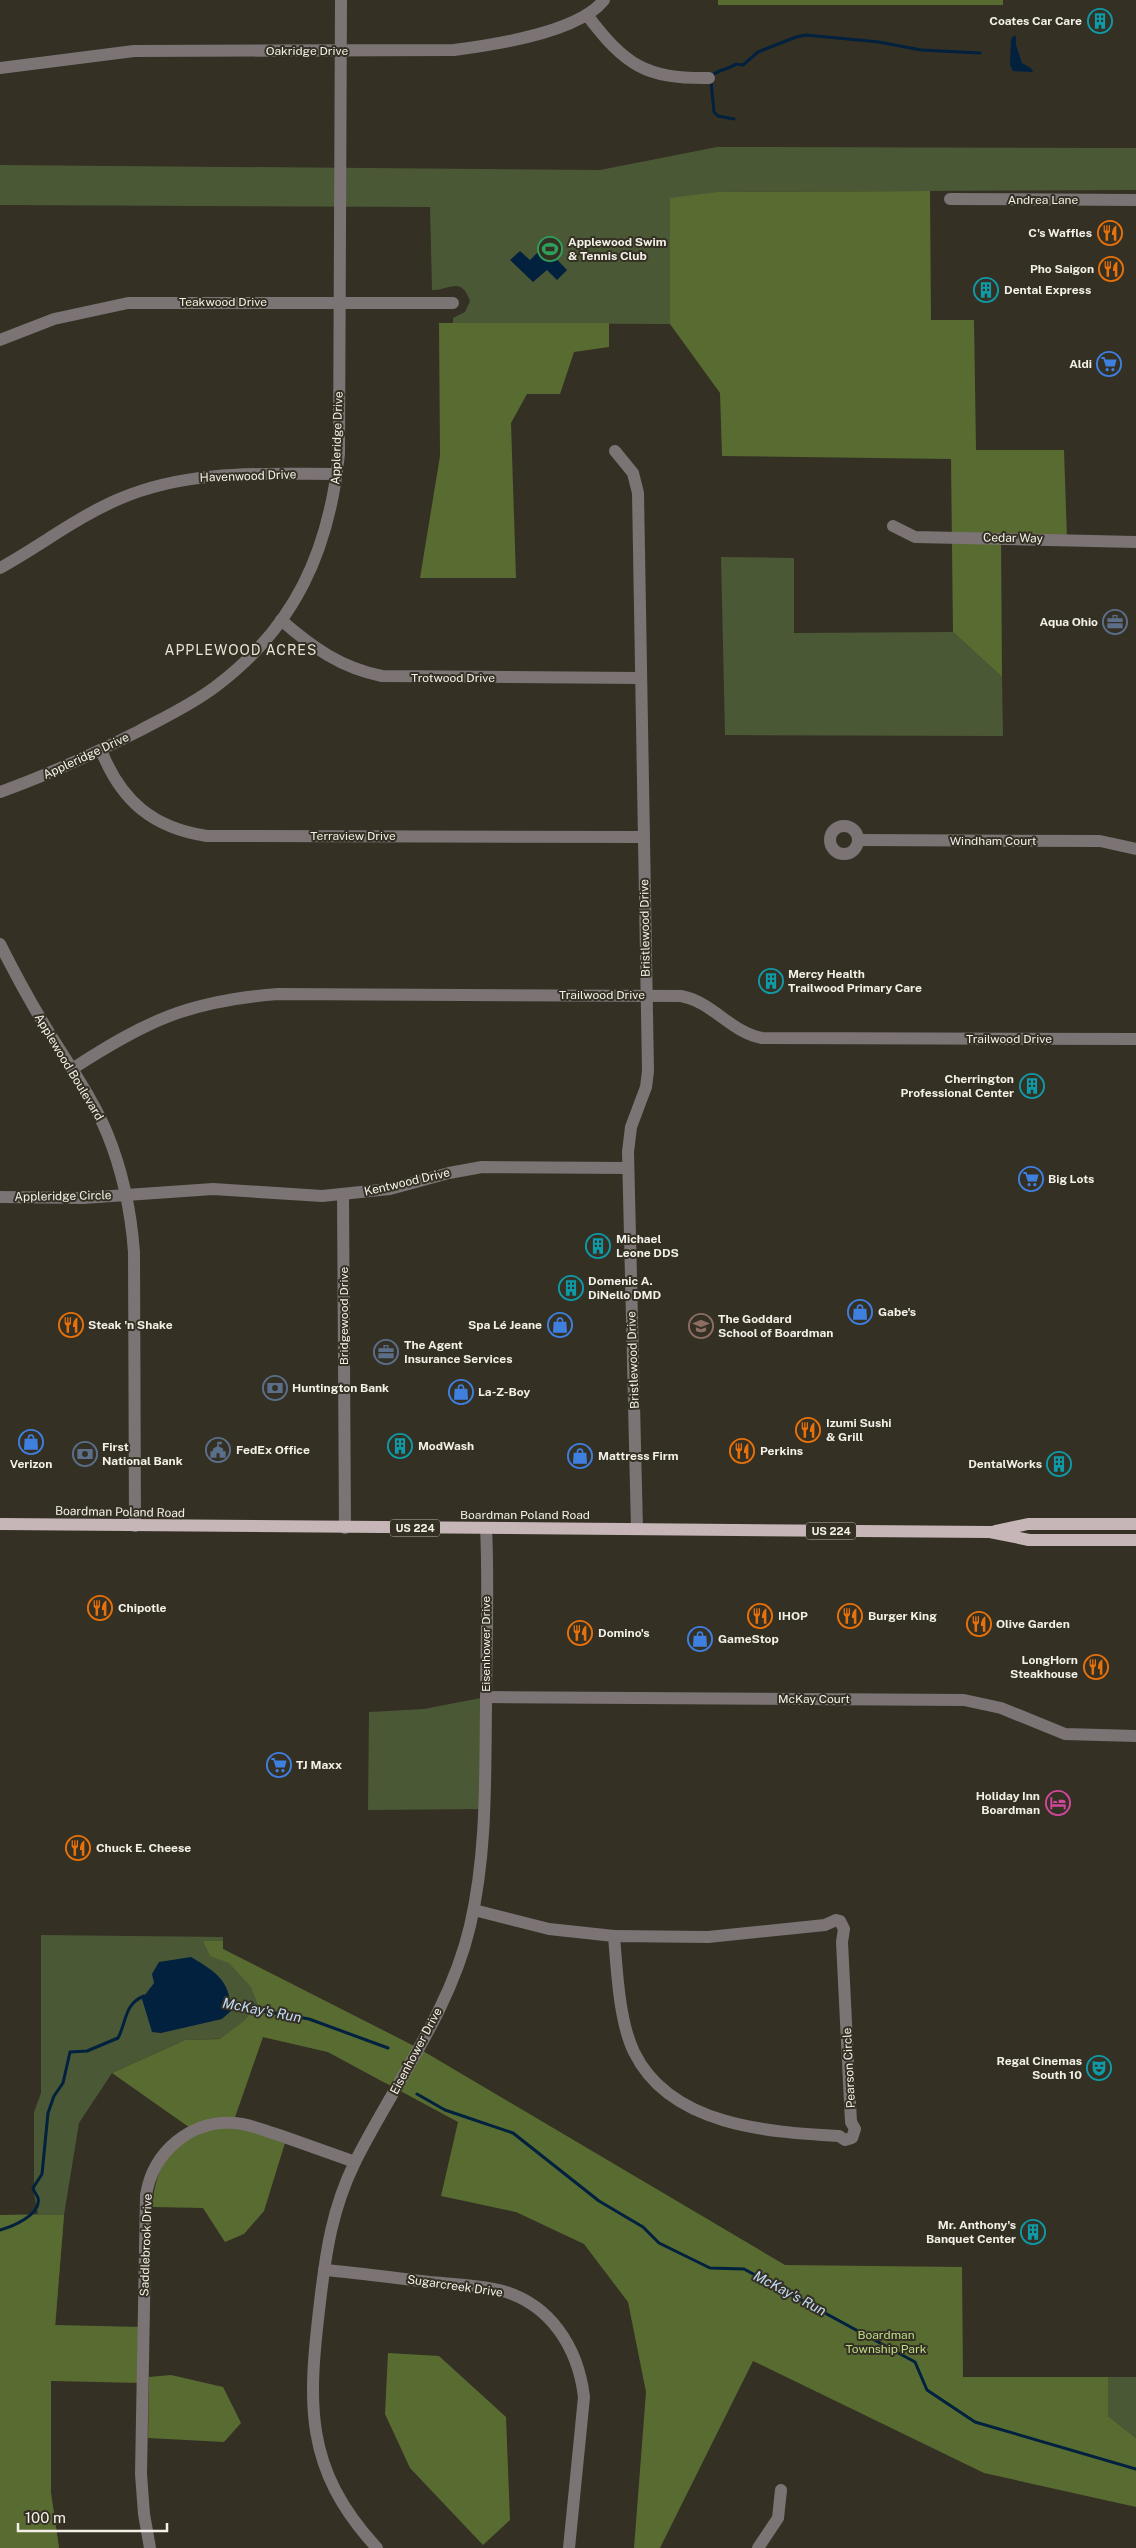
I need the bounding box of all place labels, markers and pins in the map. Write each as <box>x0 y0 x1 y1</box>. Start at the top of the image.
building icon: Coates Car Care <box>1087 8 1113 34</box>
place label: Coates Car Care <box>989 14 1082 28</box>
restaurant icon: C's Waffles <box>1097 220 1123 246</box>
place label: C's Waffles <box>1028 226 1092 240</box>
place label: Applewood Swim & Tennis Club <box>568 235 667 263</box>
sports icon: Applewood Swim & Tennis Club <box>537 236 563 262</box>
restaurant icon: Pho Saigon <box>1098 256 1124 282</box>
place label: Pho Saigon <box>1030 262 1094 276</box>
building icon: Dental Express <box>973 277 999 303</box>
place label: Dental Express <box>1004 283 1091 297</box>
supermarket icon: Aldi <box>1096 351 1122 377</box>
place label: Aldi <box>1069 357 1092 371</box>
office icon: Aqua Ohio <box>1102 609 1128 635</box>
place label: Aqua Ohio <box>1039 615 1098 629</box>
place label: Mercy Health Trailwood Primary Care <box>788 967 922 995</box>
building icon: Mercy Health Trailwood Primary Care <box>758 968 784 994</box>
place label: Cherrington Professional Center <box>901 1072 1014 1100</box>
building icon: Cherrington Professional Center <box>1019 1073 1045 1099</box>
supermarket icon: Big Lots <box>1018 1166 1044 1192</box>
place label: Big Lots <box>1048 1172 1094 1186</box>
place label: Michael Leone DDS <box>616 1232 679 1260</box>
building icon: Michael Leone DDS <box>585 1233 611 1259</box>
place label: Domenic A. DiNello DMD <box>588 1274 662 1302</box>
building icon: Domenic A. DiNello DMD <box>558 1275 584 1301</box>
shop icon: Gabe's <box>847 1299 873 1325</box>
place label: Gabe's <box>878 1305 916 1319</box>
restaurant icon: Steak 'n Shake <box>58 1312 84 1338</box>
shop icon: Spa Lé Jeane <box>547 1312 573 1338</box>
place label: The Goddard School of Boardman <box>718 1312 833 1340</box>
school or university icon: The Goddard School of Boardman <box>688 1313 714 1339</box>
place label: Steak 'n Shake <box>88 1318 173 1332</box>
place label: Spa Lé Jeane <box>468 1318 542 1332</box>
place label: The Agent Insurance Services <box>404 1338 513 1366</box>
office icon: The Agent Insurance Services <box>373 1339 399 1365</box>
bank icon: Huntington Bank <box>262 1375 288 1401</box>
shop icon: La-Z-Boy <box>448 1379 474 1405</box>
place label: Huntington Bank <box>292 1381 389 1395</box>
place label: La-Z-Boy <box>478 1385 530 1399</box>
place label: Izumi Sushi & Grill <box>826 1416 892 1444</box>
restaurant icon: Izumi Sushi & Grill <box>795 1417 821 1443</box>
shop icon: Verizon <box>18 1429 44 1455</box>
building icon: ModWash <box>387 1433 413 1459</box>
public building icon: FedEx Office <box>205 1437 231 1463</box>
restaurant icon: Perkins <box>729 1438 755 1464</box>
place label: ModWash <box>418 1439 474 1453</box>
place label: First National Bank <box>102 1440 183 1468</box>
bank icon: First National Bank <box>72 1441 98 1467</box>
place label: FedEx Office <box>236 1443 310 1457</box>
shop icon: Mattress Firm <box>567 1443 593 1469</box>
place label: Perkins <box>760 1444 803 1458</box>
place label: Mattress Firm <box>598 1449 679 1463</box>
building icon: DentalWorks <box>1046 1451 1072 1477</box>
place label: Verizon <box>10 1457 52 1471</box>
place label: DentalWorks <box>968 1457 1042 1471</box>
restaurant icon: Chipotle <box>87 1595 113 1621</box>
place label: Chipotle <box>118 1601 167 1615</box>
restaurant icon: IHOP <box>747 1603 773 1629</box>
restaurant icon: Burger King <box>837 1603 863 1629</box>
place label: IHOP <box>778 1609 808 1623</box>
place label: Burger King <box>868 1609 937 1623</box>
restaurant icon: Olive Garden <box>966 1611 992 1637</box>
place label: Olive Garden <box>996 1617 1070 1631</box>
restaurant icon: Domino's <box>567 1620 593 1646</box>
place label: Domino's <box>598 1626 650 1640</box>
shop icon: GameStop <box>687 1626 713 1652</box>
place label: GameStop <box>718 1632 779 1646</box>
place label: LongHorn Steakhouse <box>1010 1653 1078 1681</box>
restaurant icon: LongHorn Steakhouse <box>1083 1654 1109 1680</box>
supermarket icon: TJ Maxx <box>266 1752 292 1778</box>
place label: TJ Maxx <box>296 1758 342 1772</box>
place label: Holiday Inn Boardman <box>976 1789 1040 1817</box>
hotel icon: Holiday Inn Boardman <box>1045 1790 1071 1816</box>
restaurant icon: Chuck E. Cheese <box>65 1835 91 1861</box>
place label: Chuck E. Cheese <box>96 1841 191 1855</box>
place label: Regal Cinemas South 10 <box>997 2054 1082 2082</box>
theatre icon: Regal Cinemas South 10 <box>1086 2055 1112 2081</box>
place label: Mr. Anthony's Banquet Center <box>926 2218 1016 2246</box>
building icon: Mr. Anthony's Banquet Center <box>1020 2219 1046 2245</box>

